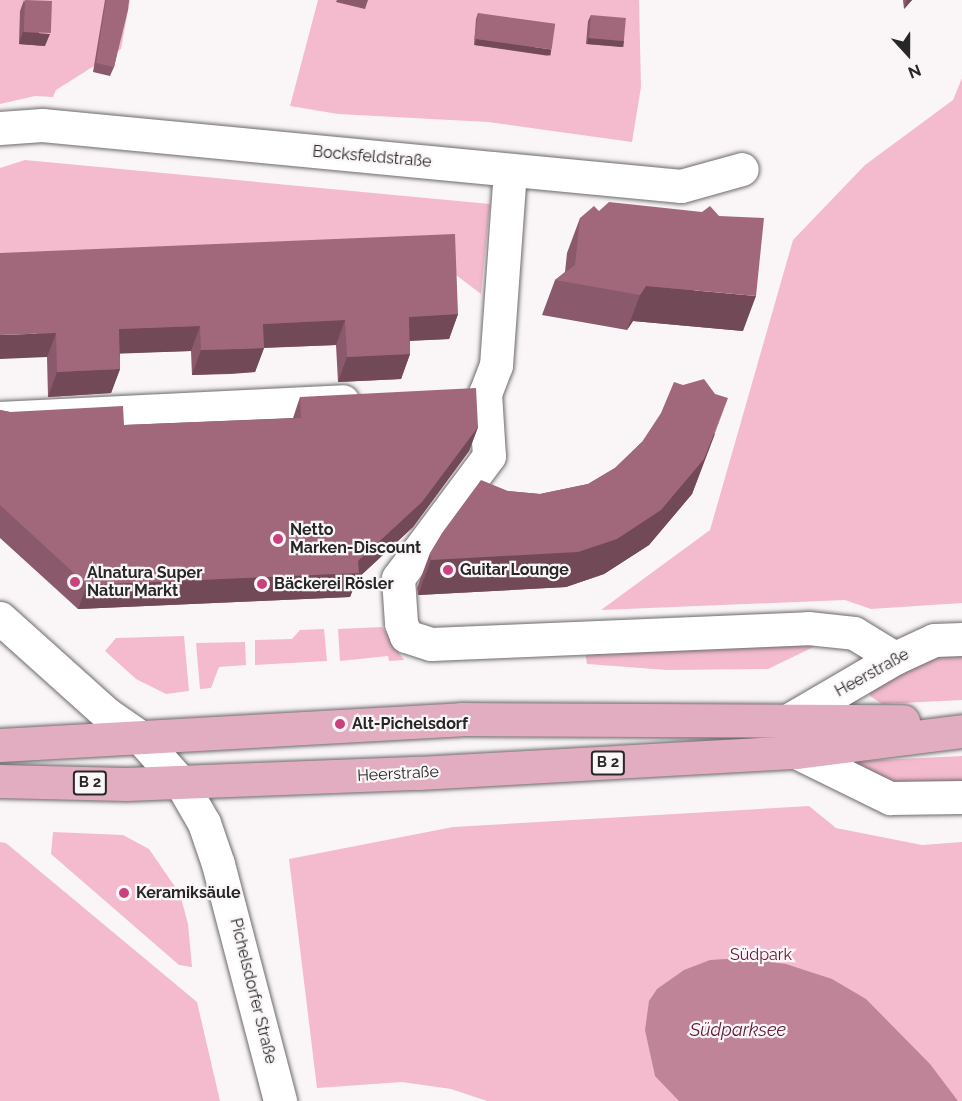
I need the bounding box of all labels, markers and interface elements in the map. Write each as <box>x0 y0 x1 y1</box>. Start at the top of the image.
north arrow <box>878 24 938 84</box>
text: N <box>906 60 924 82</box>
street label: Bocksfeldstraße <box>312 142 432 172</box>
place label: Netto Marken-Discount <box>290 520 421 558</box>
marker: Netto Marken-Discount <box>271 532 285 546</box>
place label: Guitar Lounge <box>460 560 569 580</box>
place label: Alnatura Super Natur Markt <box>87 563 202 601</box>
marker: Guitar Lounge <box>441 563 455 577</box>
place label: Bäckerei Rösler <box>274 574 394 594</box>
marker: Alnatura Super Natur Markt <box>68 575 82 589</box>
marker: Bäckerei Rösler <box>255 577 269 591</box>
street label: Heerstraße <box>832 645 912 701</box>
place label: Alt-Pichelsdorf <box>352 714 468 734</box>
marker: Alt-Pichelsdorf <box>333 717 347 731</box>
road number: B 2 <box>590 751 626 775</box>
street label: Heerstraße <box>357 762 439 786</box>
road number: B 2 <box>72 771 108 795</box>
place label: Keramiksäule <box>136 883 241 903</box>
marker: Keramiksäule <box>117 886 131 900</box>
street label: Pichelsdorfer Straße <box>226 916 280 1066</box>
park label: Südpark <box>730 945 792 965</box>
water label: Südparksee <box>690 1019 786 1041</box>

